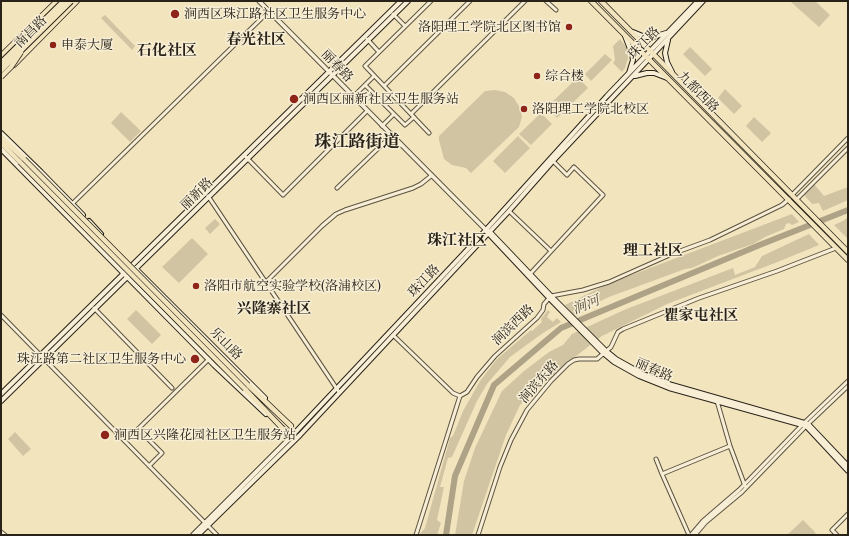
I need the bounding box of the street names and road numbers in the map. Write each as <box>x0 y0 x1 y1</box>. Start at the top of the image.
street label: 南昌路 <box>12 13 50 51</box>
street label: 珠江路 <box>625 24 663 62</box>
street label: 丽春路 <box>318 47 356 85</box>
street label: 九都西路 <box>674 68 722 116</box>
street label: 丽新路 <box>178 175 216 213</box>
street label: 珠江路 <box>405 261 443 301</box>
street label: 涧滨西路 <box>489 301 537 349</box>
street label: 乐山路 <box>207 325 245 363</box>
street label: 丽春路 <box>633 355 675 385</box>
street label: 涧滨东路 <box>516 357 562 407</box>

